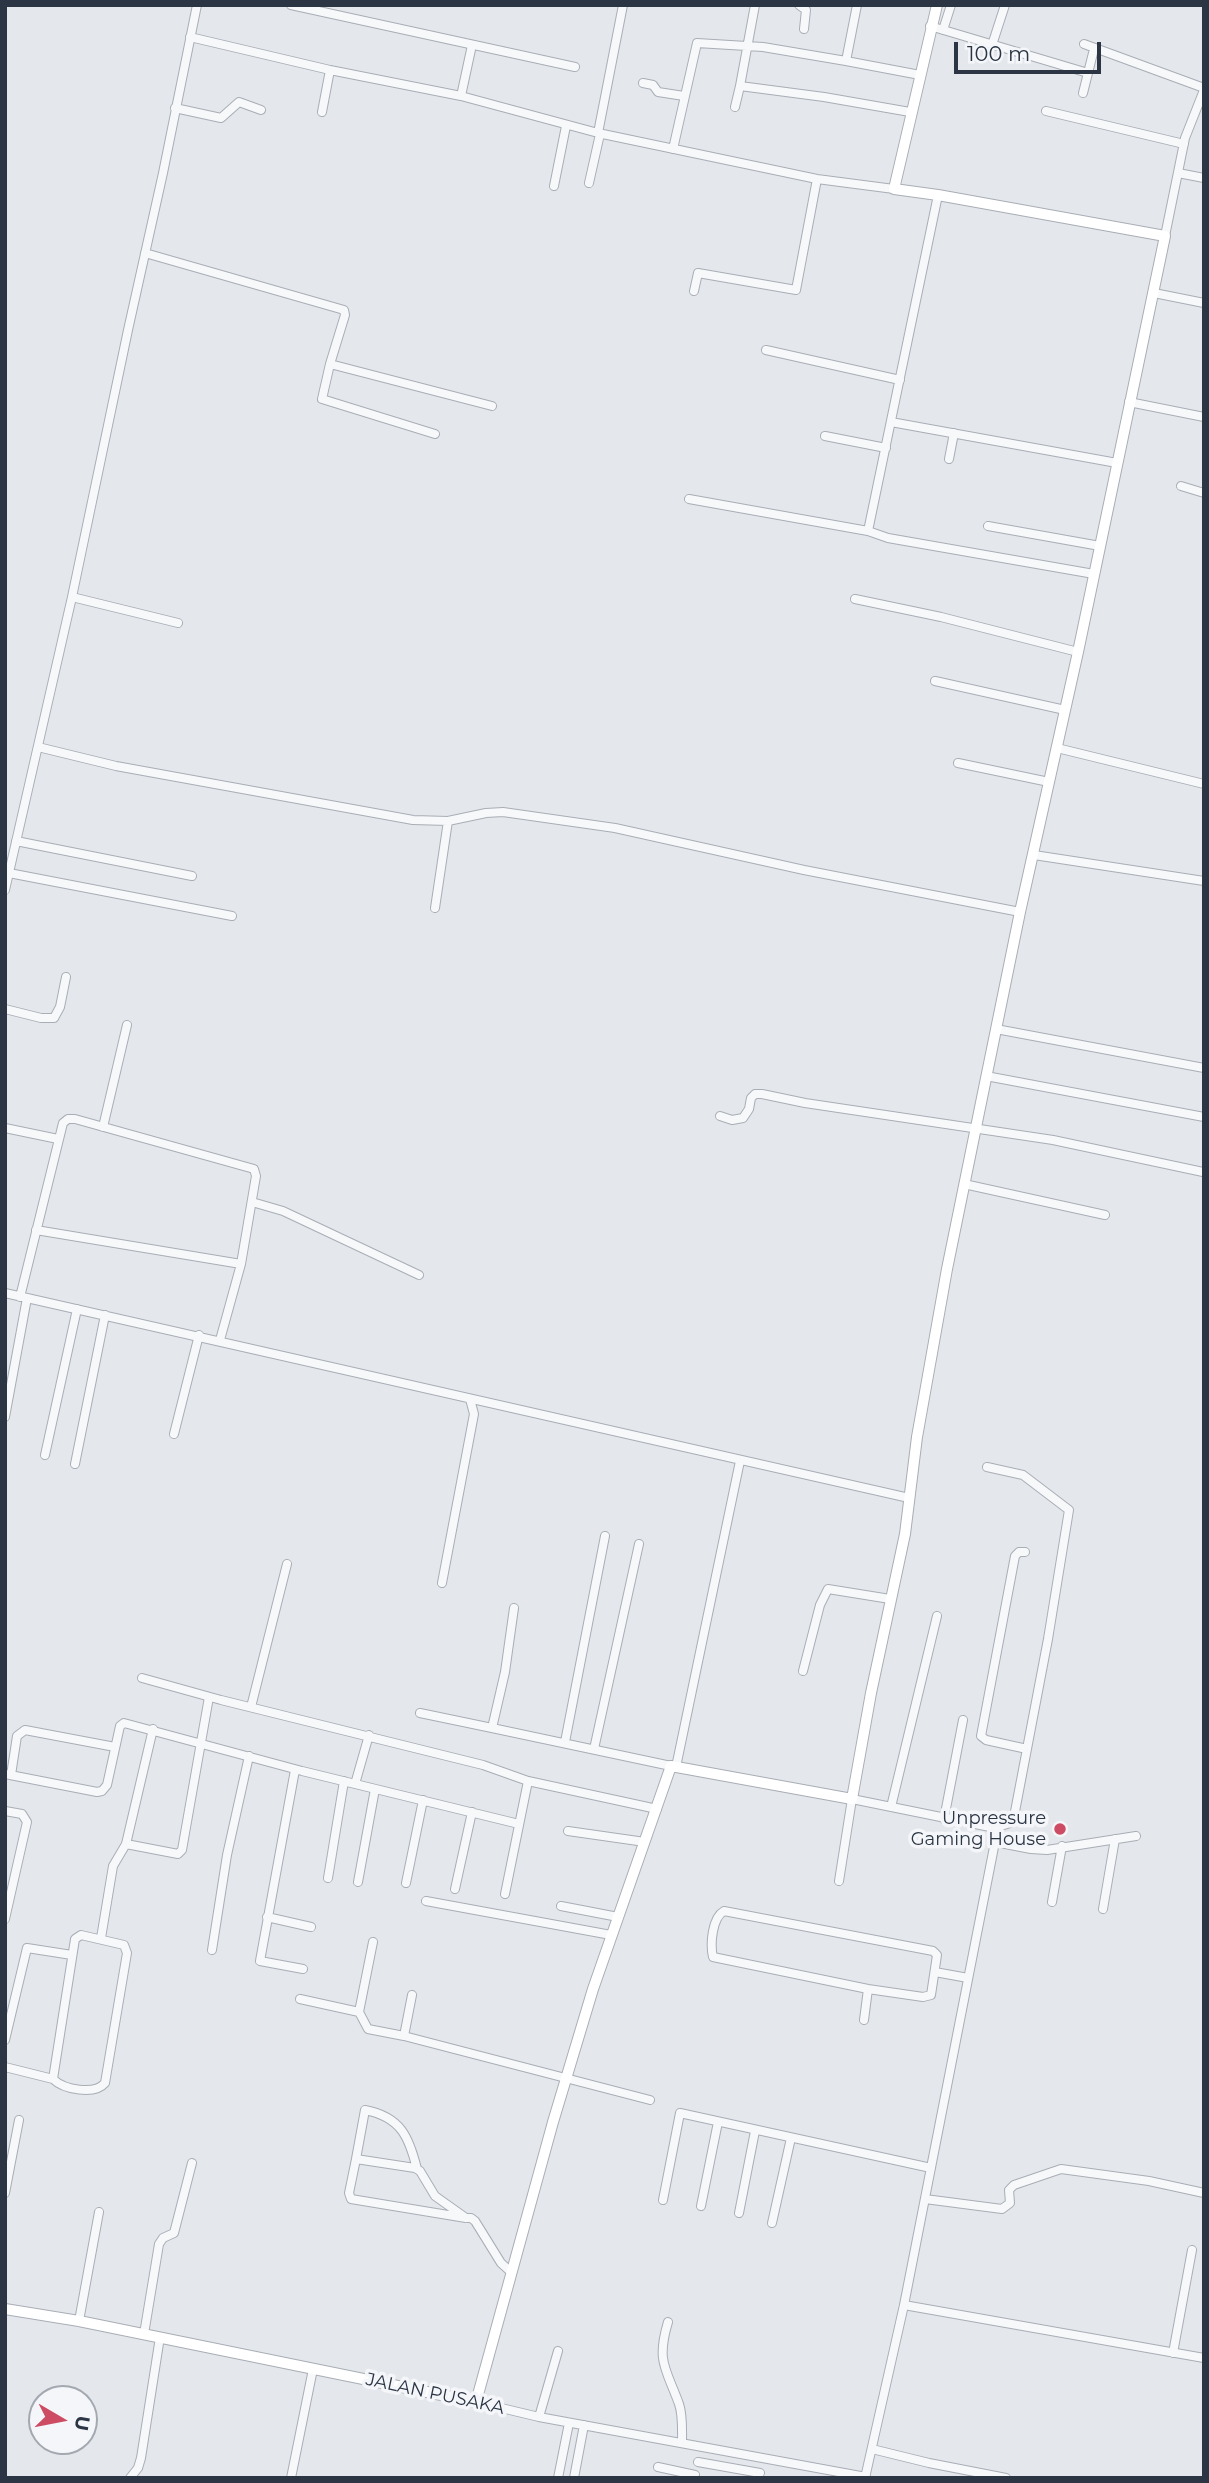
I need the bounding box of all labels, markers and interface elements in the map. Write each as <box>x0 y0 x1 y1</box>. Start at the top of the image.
scale bar <box>957 28 1104 72</box>
text: 100 m <box>967 41 1030 66</box>
place label: Unpressure Gaming House <box>911 1808 1046 1850</box>
marker: Unpressure Gaming House <box>1052 1821 1068 1837</box>
street label: JALAN PUSAKA <box>364 2369 506 2419</box>
north arrow <box>28 2385 98 2455</box>
text: U <box>70 2414 95 2433</box>

